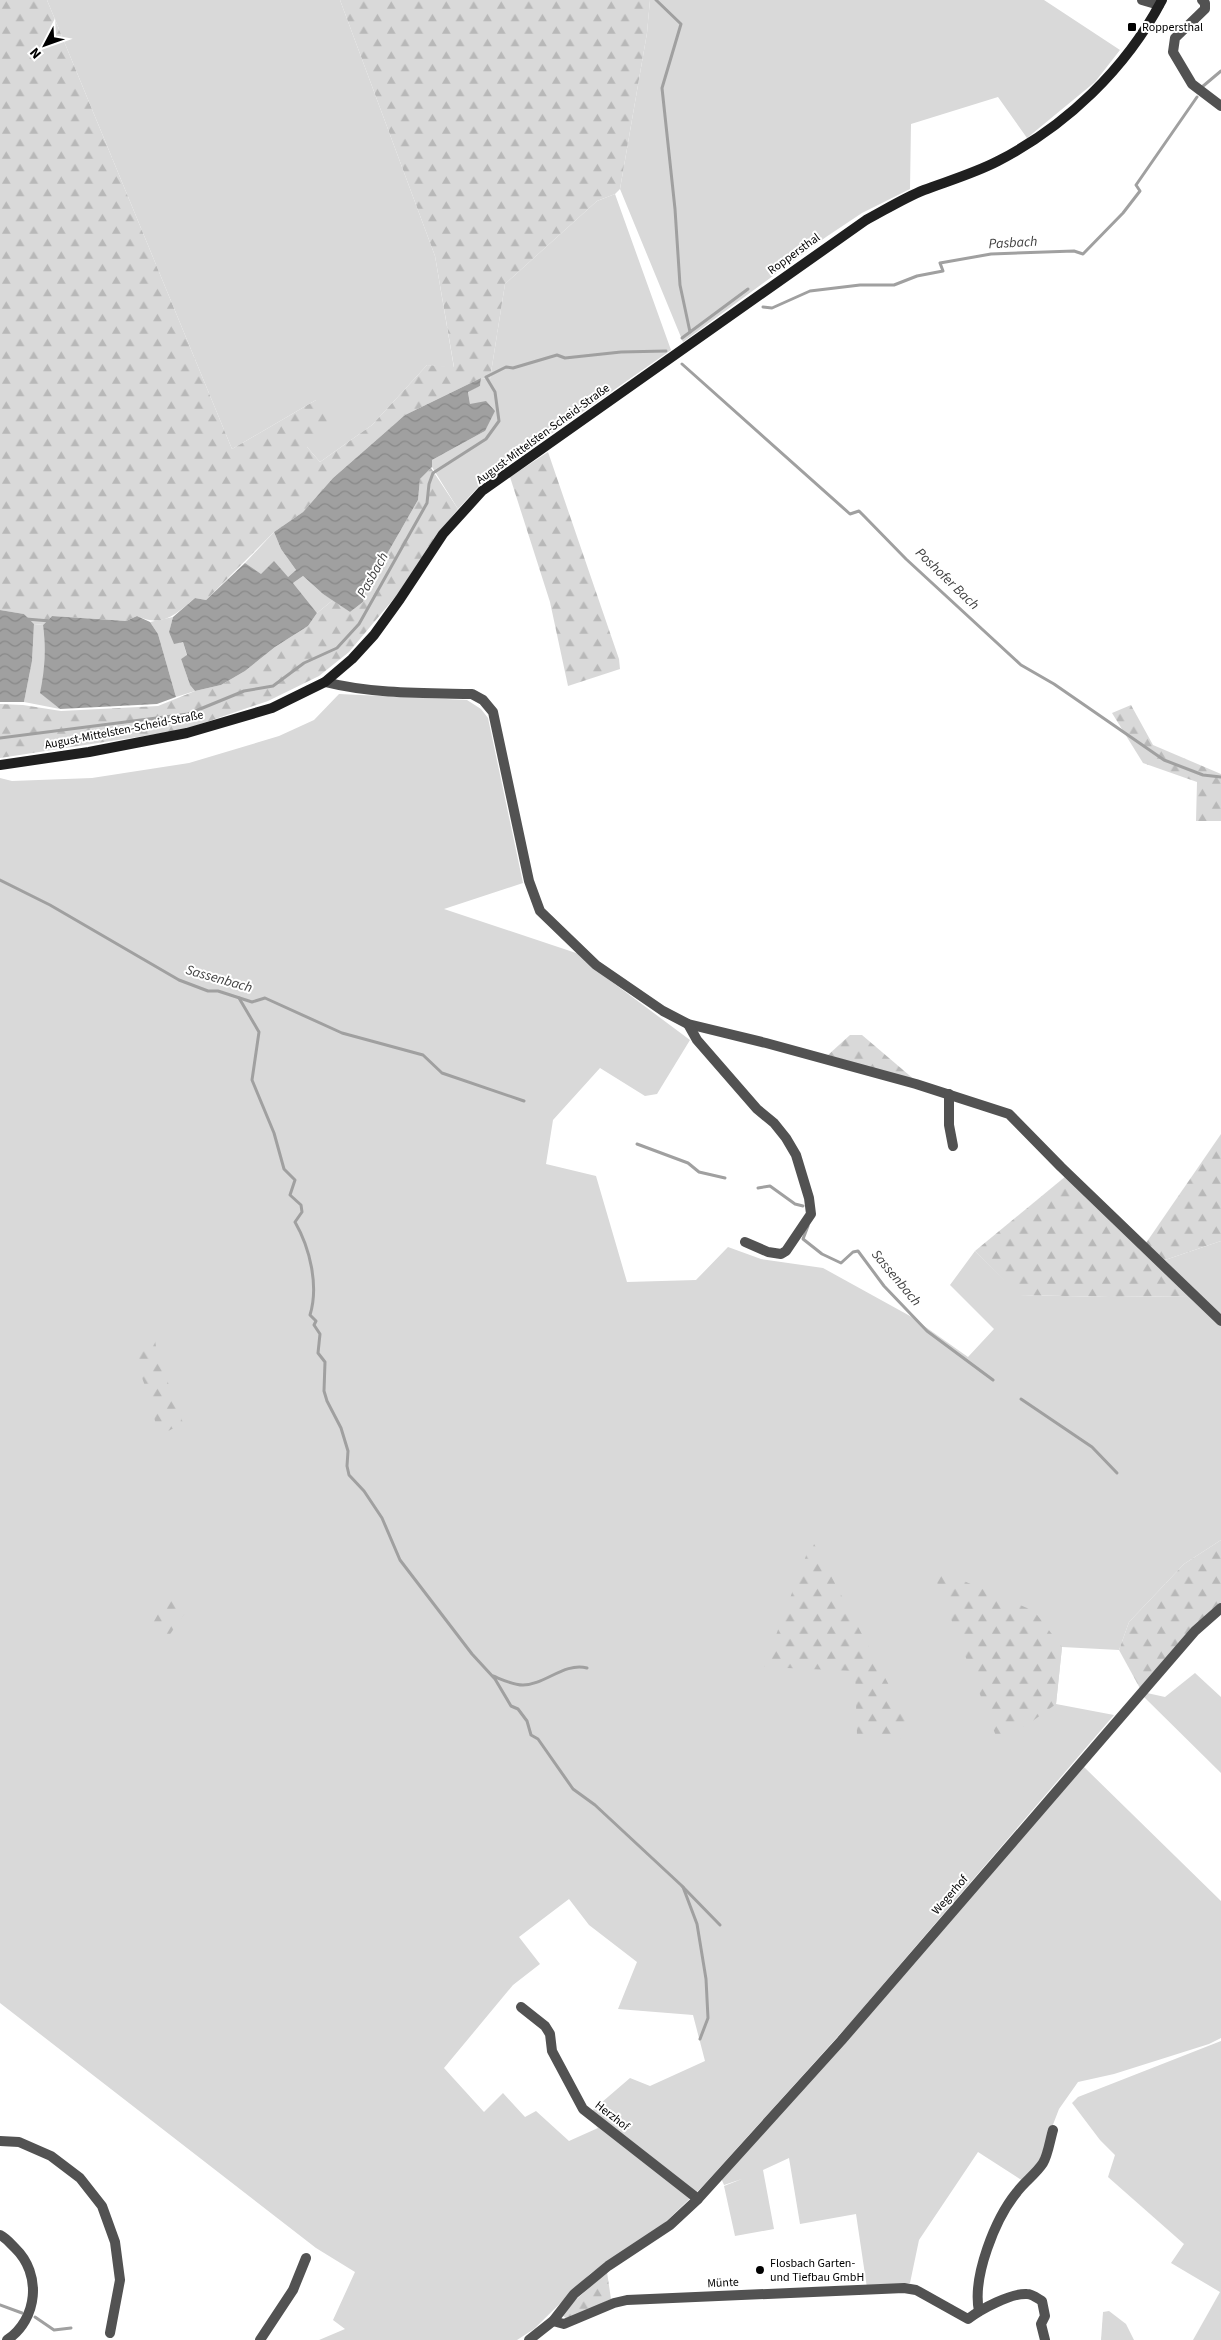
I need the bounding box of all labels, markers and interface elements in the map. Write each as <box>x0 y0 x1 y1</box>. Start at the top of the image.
place label: Roppersthal <box>1142 19 1203 36</box>
north arrow <box>20 20 70 70</box>
marker: Roppersthal <box>1126 21 1138 33</box>
text: N <box>25 43 47 63</box>
street label: Roppersthal <box>764 229 824 279</box>
water label: Pasbach <box>988 232 1038 254</box>
street label: August-Mittelsten-Scheid-Straße <box>473 380 613 488</box>
water label: Poshofer Bach <box>911 543 983 615</box>
water label: Pasbach <box>352 549 394 601</box>
street label: August-Mittelsten-Scheid-Straße <box>43 706 205 754</box>
water label: Sassenbach <box>183 960 255 998</box>
water label: Sassenbach <box>866 1245 926 1311</box>
street label: Wegerhof <box>928 1871 972 1919</box>
street label: Herzhof <box>591 2097 633 2135</box>
place label: Flosbach Garten- und Tiefbau GmbH <box>770 2255 864 2286</box>
marker: Flosbach Garten- und Tiefbau GmbH <box>754 2264 766 2276</box>
street label: Münte <box>707 2274 739 2292</box>

